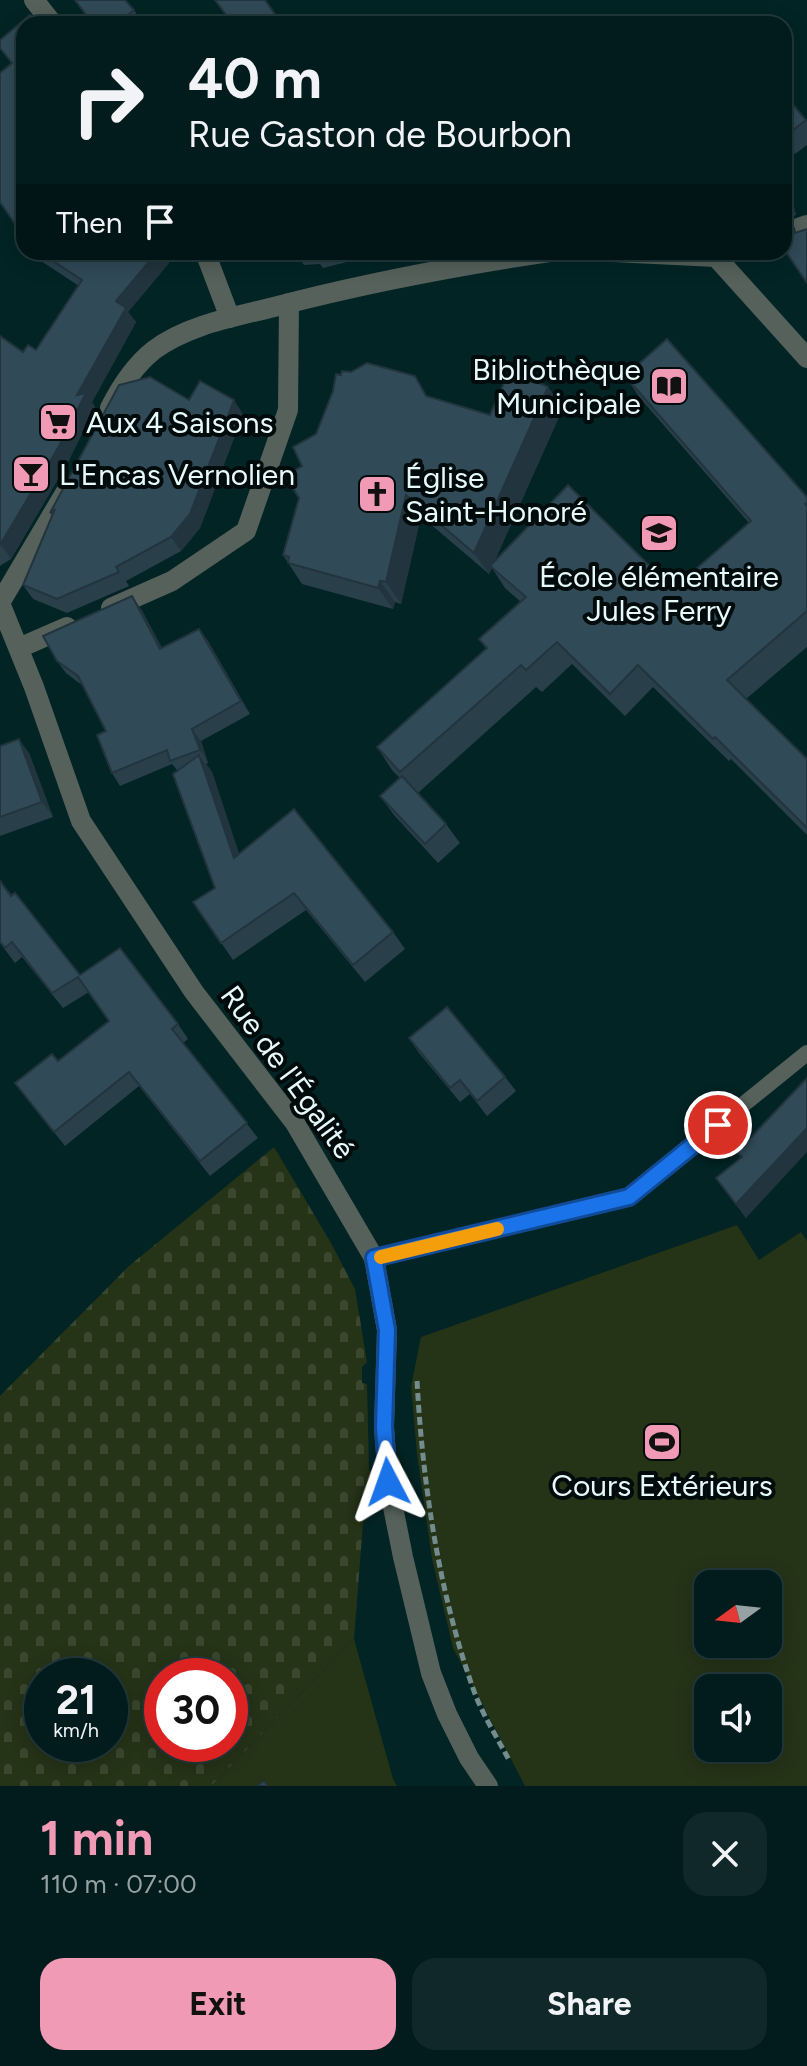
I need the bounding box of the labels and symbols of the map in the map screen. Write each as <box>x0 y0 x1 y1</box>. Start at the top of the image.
place label: Bibliothèque Municipale <box>472 351 641 422</box>
library icon: Bibliothèque Municipale <box>648 365 690 407</box>
supermarket icon: Aux 4 Saisons <box>37 401 79 443</box>
place label: Aux 4 Saisons <box>86 404 274 441</box>
bar icon: L'Encas Vernolien <box>10 453 52 495</box>
place label: L'Encas Vernolien <box>59 456 295 493</box>
place label: Église Saint-Honoré <box>405 459 587 530</box>
church icon: Église Saint-Honoré <box>356 473 398 515</box>
school or university icon: École élémentaire Jules Ferry <box>638 512 680 554</box>
place label: École élémentaire Jules Ferry <box>539 558 779 629</box>
street label: Rue de l'Égalité <box>213 978 363 1166</box>
pin <box>684 1091 752 1159</box>
sports icon: Cours Extérieurs <box>641 1421 683 1463</box>
position arrow <box>346 1440 430 1524</box>
place label: Cours Extérieurs <box>551 1467 773 1504</box>
north arrow <box>694 1570 782 1658</box>
speed limit sign: 30 <box>144 1658 248 1762</box>

